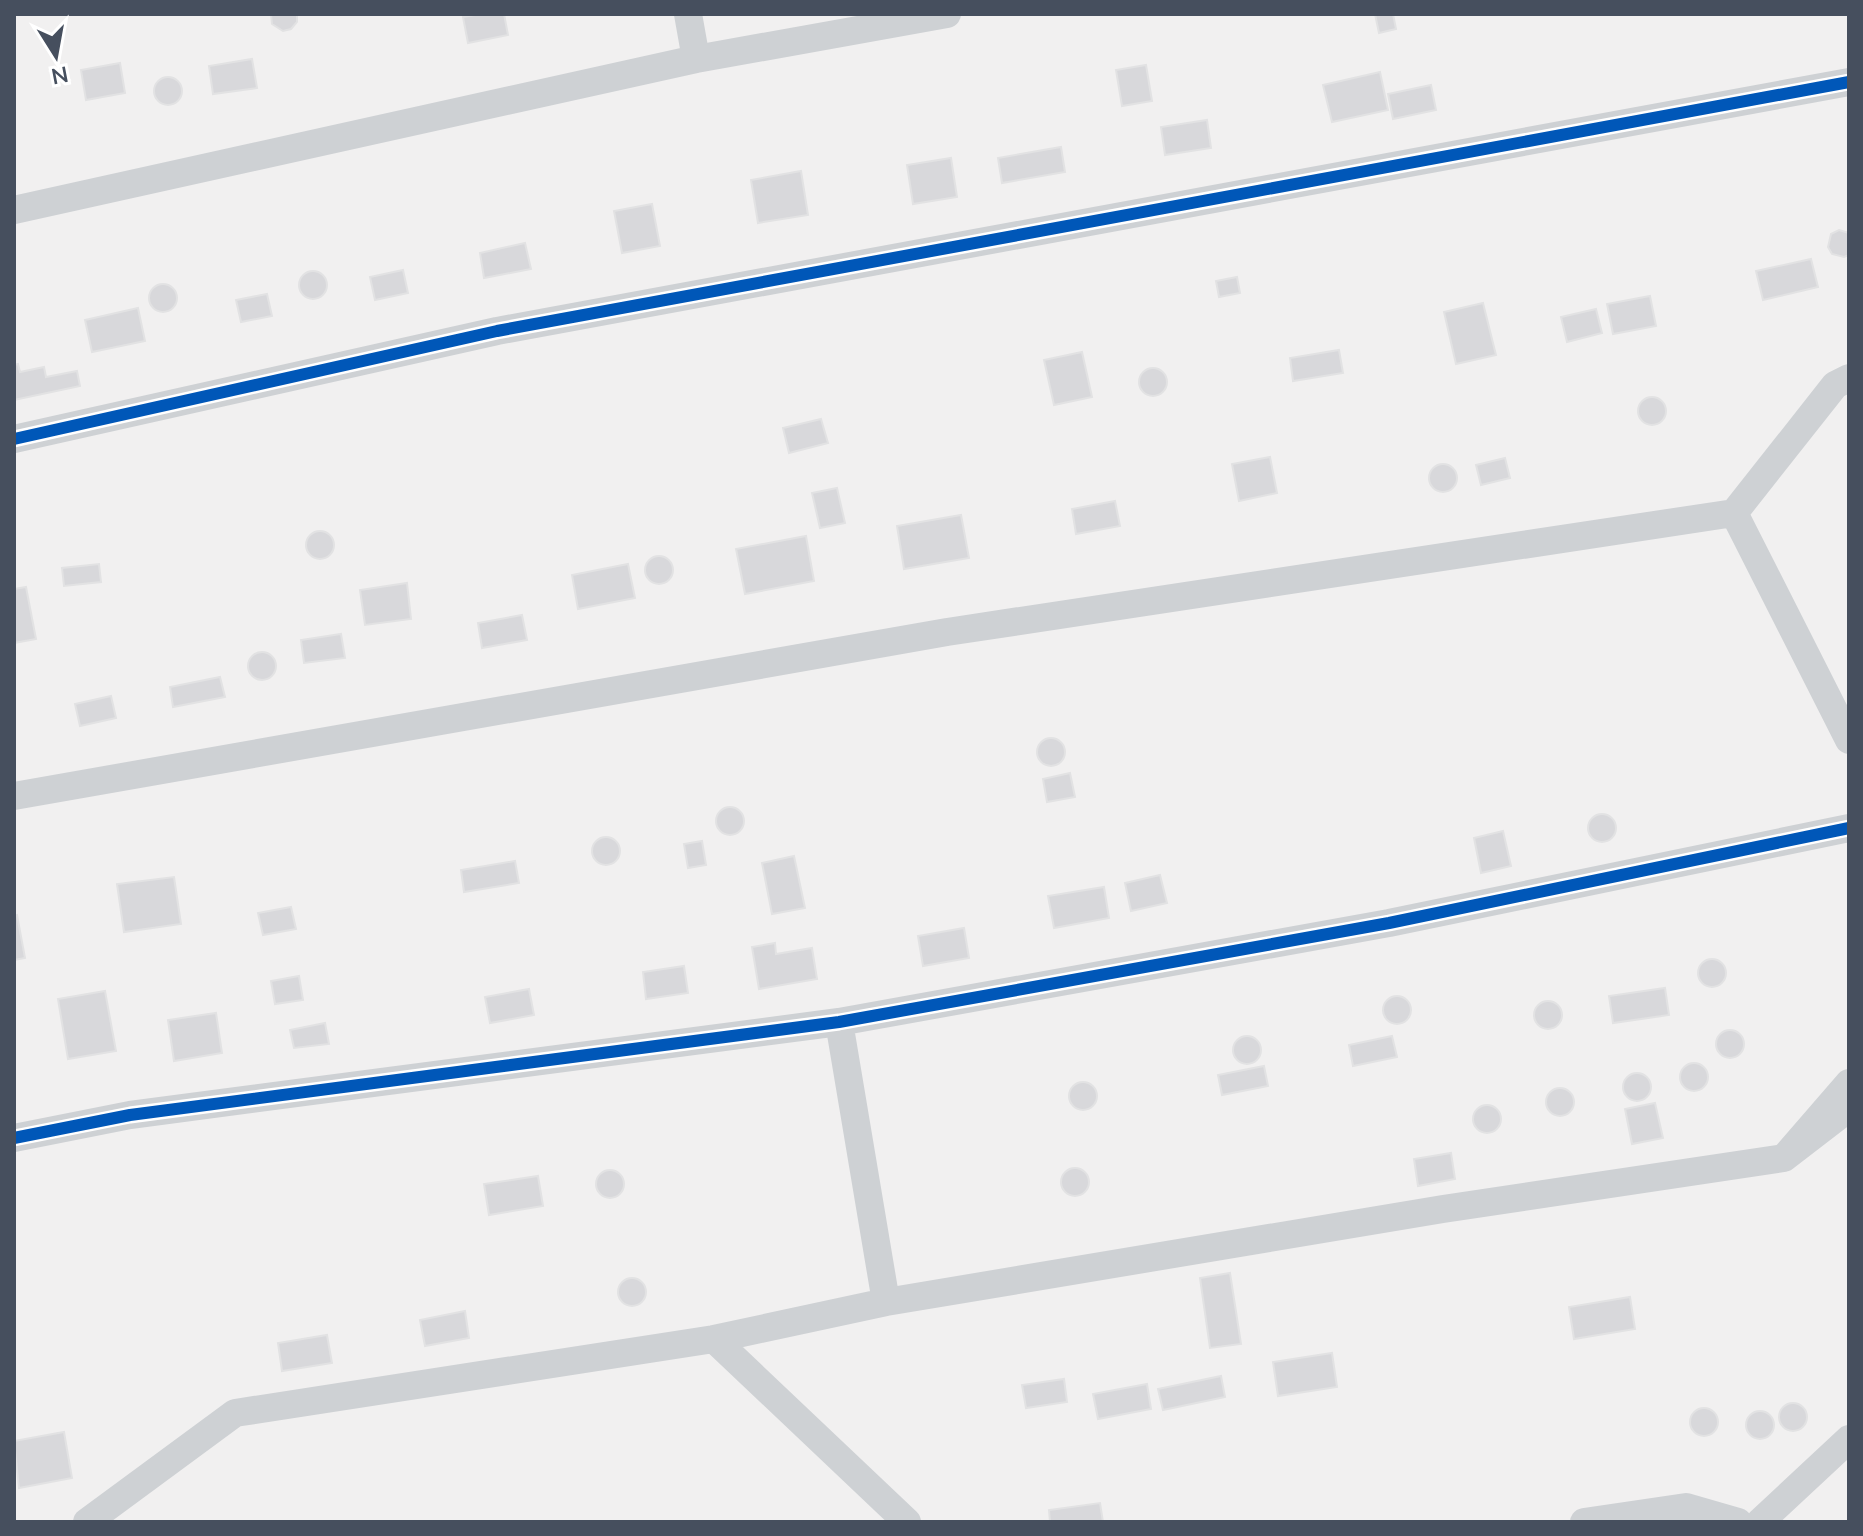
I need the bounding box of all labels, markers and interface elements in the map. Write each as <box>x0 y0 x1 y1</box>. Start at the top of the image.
north arrow <box>16 16 96 96</box>
text: N <box>49 60 71 91</box>

